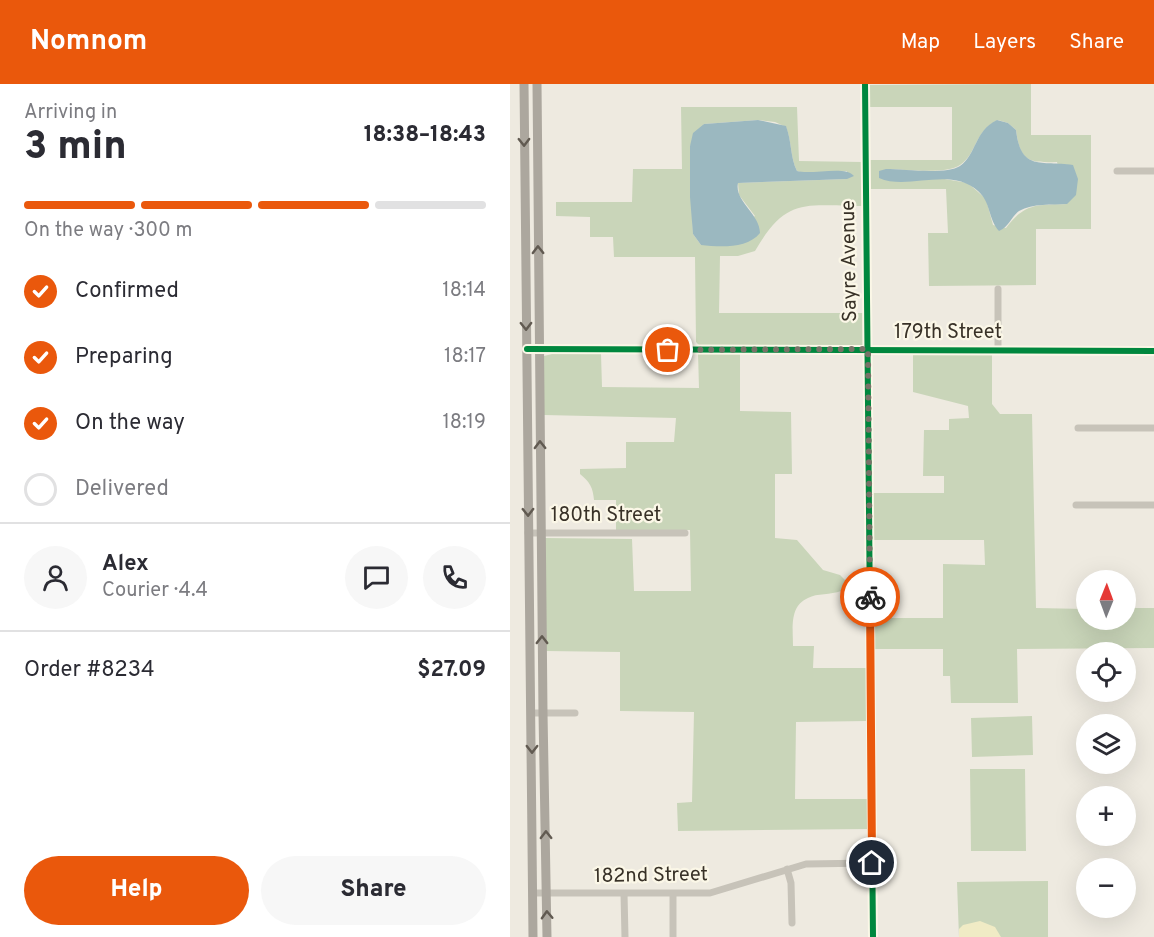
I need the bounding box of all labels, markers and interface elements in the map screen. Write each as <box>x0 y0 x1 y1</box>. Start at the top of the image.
text: Nomnom <box>30 24 147 60</box>
text: Map <box>901 29 940 56</box>
text: Layers <box>973 29 1036 56</box>
text: Share <box>1069 29 1124 56</box>
text: Arriving in <box>24 100 117 126</box>
text: 18:38–18:43 <box>364 122 486 149</box>
text: 3 min <box>24 124 127 173</box>
one-way arrow <box>518 138 530 147</box>
street label: Sayre Avenue <box>836 200 864 322</box>
text: On the way · 300 m <box>24 218 192 244</box>
one-way arrow <box>532 245 545 254</box>
icon: check <box>24 275 57 308</box>
text: Confirmed <box>75 278 179 305</box>
text: 18:14 <box>442 278 486 304</box>
street label: 179th Street <box>894 320 1002 346</box>
one-way arrow <box>520 322 532 331</box>
pin <box>642 324 693 375</box>
icon: bag <box>651 333 684 366</box>
icon: check <box>24 341 57 374</box>
text: Preparing <box>75 344 173 371</box>
text: 18:17 <box>444 344 486 370</box>
icon: check <box>24 407 57 440</box>
text: On the way <box>75 410 185 437</box>
text: 18:19 <box>442 410 486 436</box>
one-way arrow <box>534 440 546 449</box>
text: Delivered <box>75 476 169 503</box>
street label: 180th Street <box>551 503 661 529</box>
one-way arrow <box>522 508 534 517</box>
button: person <box>24 546 87 609</box>
button: chat <box>345 546 408 609</box>
button: phone <box>423 546 486 609</box>
text: Alex <box>102 551 149 578</box>
courier <box>840 567 900 627</box>
north arrow <box>1076 570 1136 630</box>
map controls <box>1076 570 1136 918</box>
text: Courier · 4.4 <box>102 578 208 604</box>
icon: bike <box>854 581 887 614</box>
one-way arrow <box>536 635 548 644</box>
button: locate <box>1076 642 1136 702</box>
text: Order #8234 <box>24 657 155 684</box>
text: $27.09 <box>417 657 486 684</box>
button: layers <box>1076 714 1136 774</box>
one-way arrow <box>526 745 538 754</box>
button: + <box>1076 786 1136 846</box>
one-way arrow <box>539 830 552 839</box>
pin <box>846 837 897 888</box>
icon: home <box>855 846 888 879</box>
button: Help <box>24 856 249 925</box>
button: Share <box>261 856 486 925</box>
button: − <box>1076 858 1136 918</box>
street label: 182nd Street <box>594 862 708 890</box>
one-way arrow <box>541 911 553 920</box>

